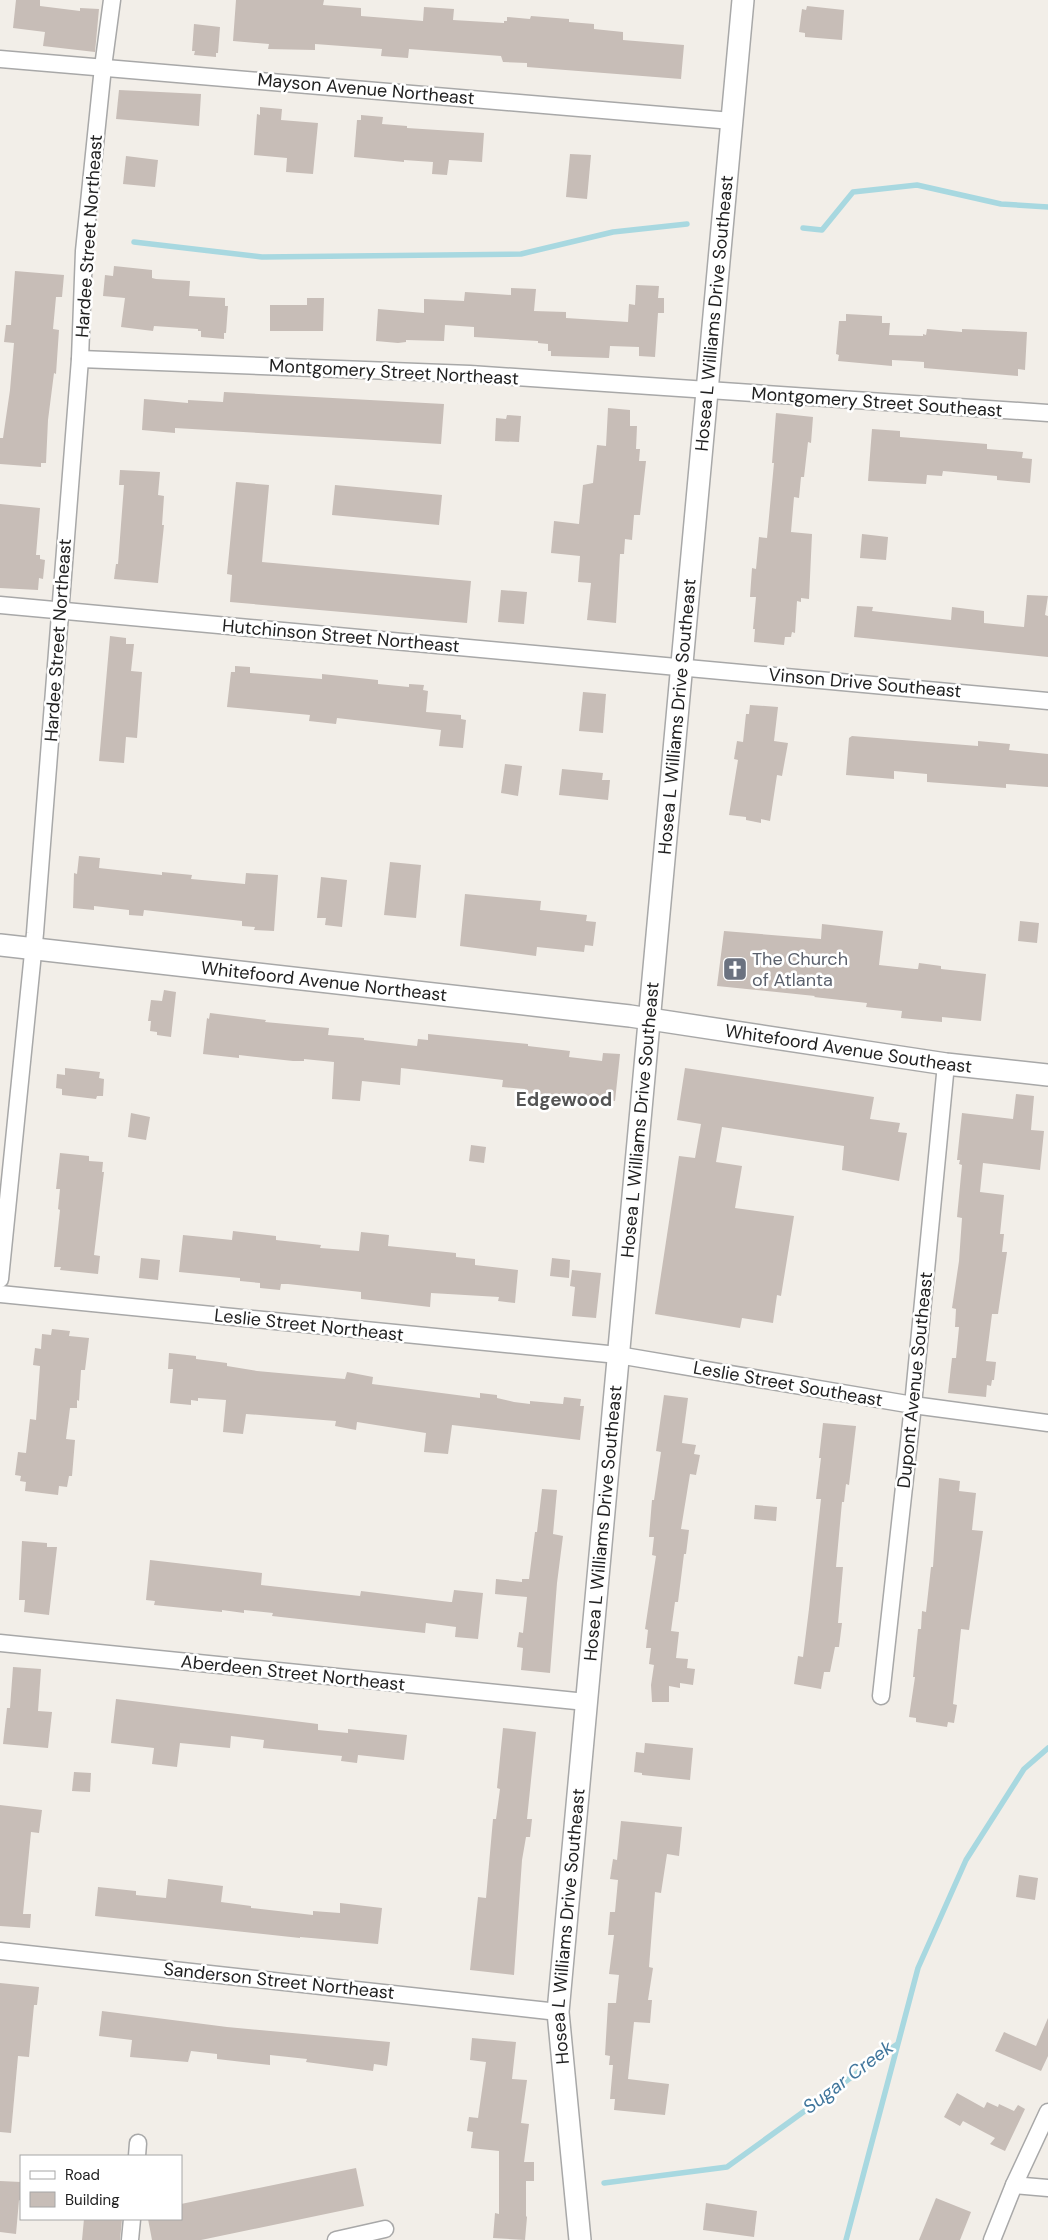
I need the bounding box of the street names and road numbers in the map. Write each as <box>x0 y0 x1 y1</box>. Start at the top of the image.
street label: Mayson Avenue Northeast <box>256 68 476 110</box>
street label: Hardee Street Northeast <box>70 134 108 338</box>
street label: Hosea L Williams Drive Southeast <box>690 174 739 452</box>
street label: Montgomery Street Northeast <box>269 353 519 391</box>
street label: Montgomery Street Southeast <box>751 381 1003 423</box>
street label: Hardee Street Northeast <box>39 538 77 742</box>
street label: Hosea L Williams Drive Southeast <box>652 577 702 856</box>
street label: Hutchinson Street Northeast <box>221 614 461 658</box>
street label: Vinson Drive Southeast <box>768 663 962 703</box>
street label: Whitefoord Avenue Northeast <box>200 956 448 1007</box>
street label: Hosea L Williams Drive Southeast <box>615 981 665 1259</box>
street label: Whitefoord Avenue Southeast <box>723 1019 973 1079</box>
street label: Dupont Avenue Southeast <box>892 1271 938 1489</box>
street label: Leslie Street Northeast <box>213 1303 405 1347</box>
street label: Leslie Street Southeast <box>691 1356 885 1412</box>
street label: Hosea L Williams Drive Southeast <box>578 1384 628 1662</box>
street label: Aberdeen Street Northeast <box>180 1649 406 1697</box>
street label: Hosea L Williams Drive Southeast <box>546 1787 591 2065</box>
street label: Sanderson Street Northeast <box>162 1957 396 2005</box>

